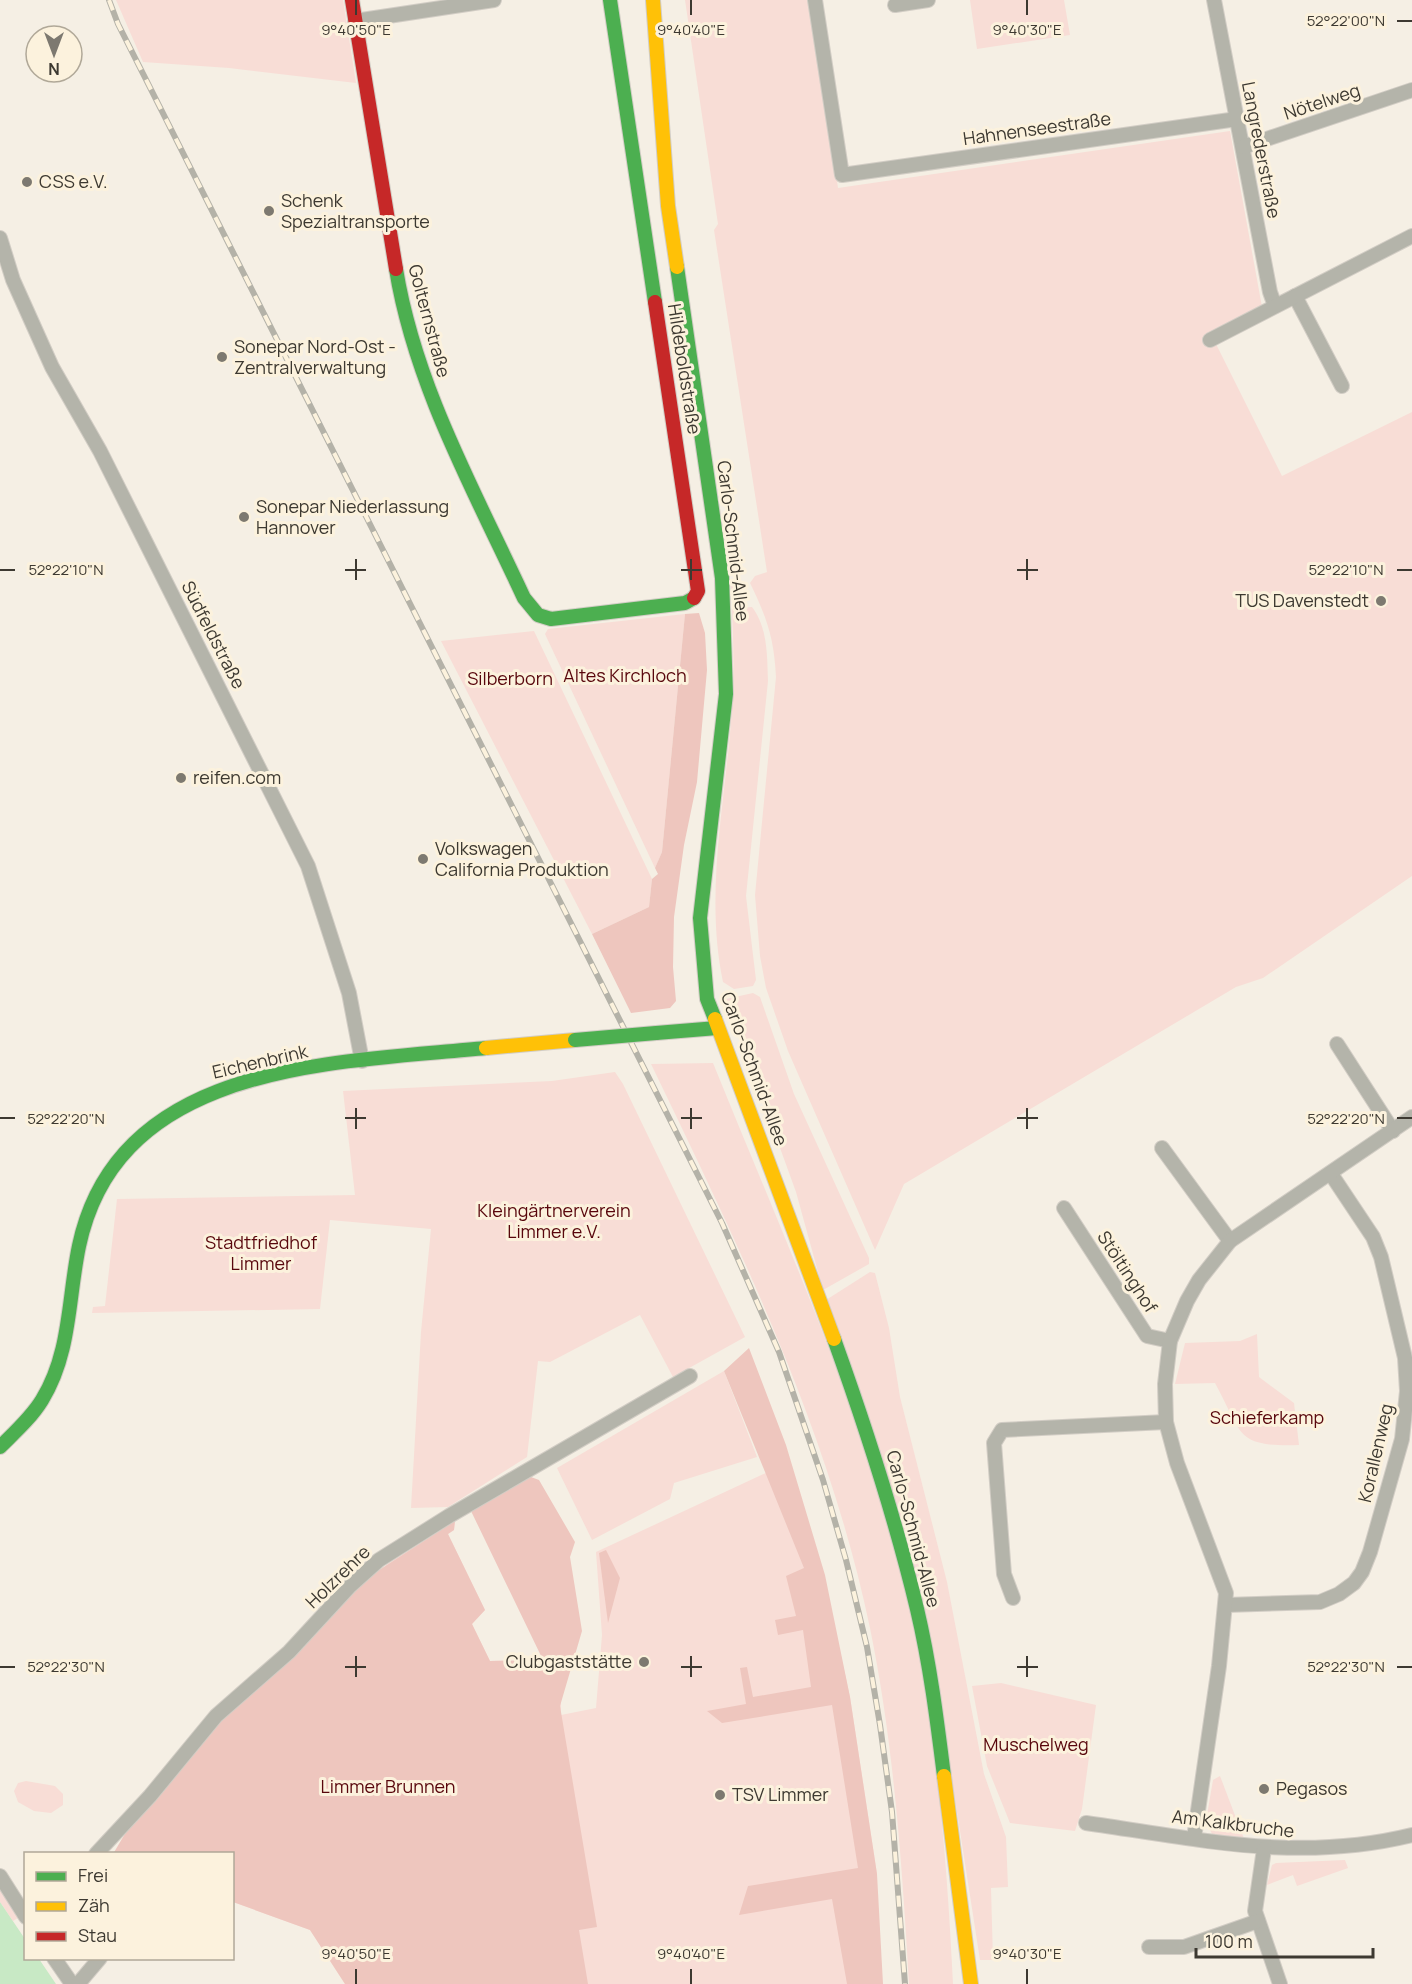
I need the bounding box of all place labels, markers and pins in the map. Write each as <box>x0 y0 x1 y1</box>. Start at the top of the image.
place label: CSS e.V. <box>39 169 108 193</box>
marker: CSS e.V. <box>20 175 34 189</box>
place label: Schenk Spezialtransporte <box>281 188 430 233</box>
marker: Schenk Spezialtransporte <box>262 204 276 218</box>
place label: Sonepar Nord-Ost - Zentralverwaltung <box>234 334 396 379</box>
marker: Sonepar Nord-Ost - Zentralverwaltung <box>215 350 229 364</box>
place label: Sonepar Niederlassung Hannover <box>256 494 449 539</box>
marker: Sonepar Niederlassung Hannover <box>237 510 251 524</box>
place label: TUS Davenstedt <box>1235 588 1369 612</box>
marker: TUS Davenstedt <box>1374 594 1388 608</box>
place label: reifen.com <box>193 765 281 789</box>
marker: reifen.com <box>174 771 188 785</box>
place label: Volkswagen California Produktion <box>435 836 609 881</box>
marker: Volkswagen California Produktion <box>416 852 430 866</box>
place label: Clubgaststätte <box>506 1649 632 1673</box>
marker: Clubgaststätte <box>637 1655 651 1669</box>
place label: Pegasos <box>1276 1776 1347 1800</box>
place label: TSV Limmer <box>732 1782 829 1806</box>
marker: Pegasos <box>1257 1782 1271 1796</box>
marker: TSV Limmer <box>713 1788 727 1802</box>

